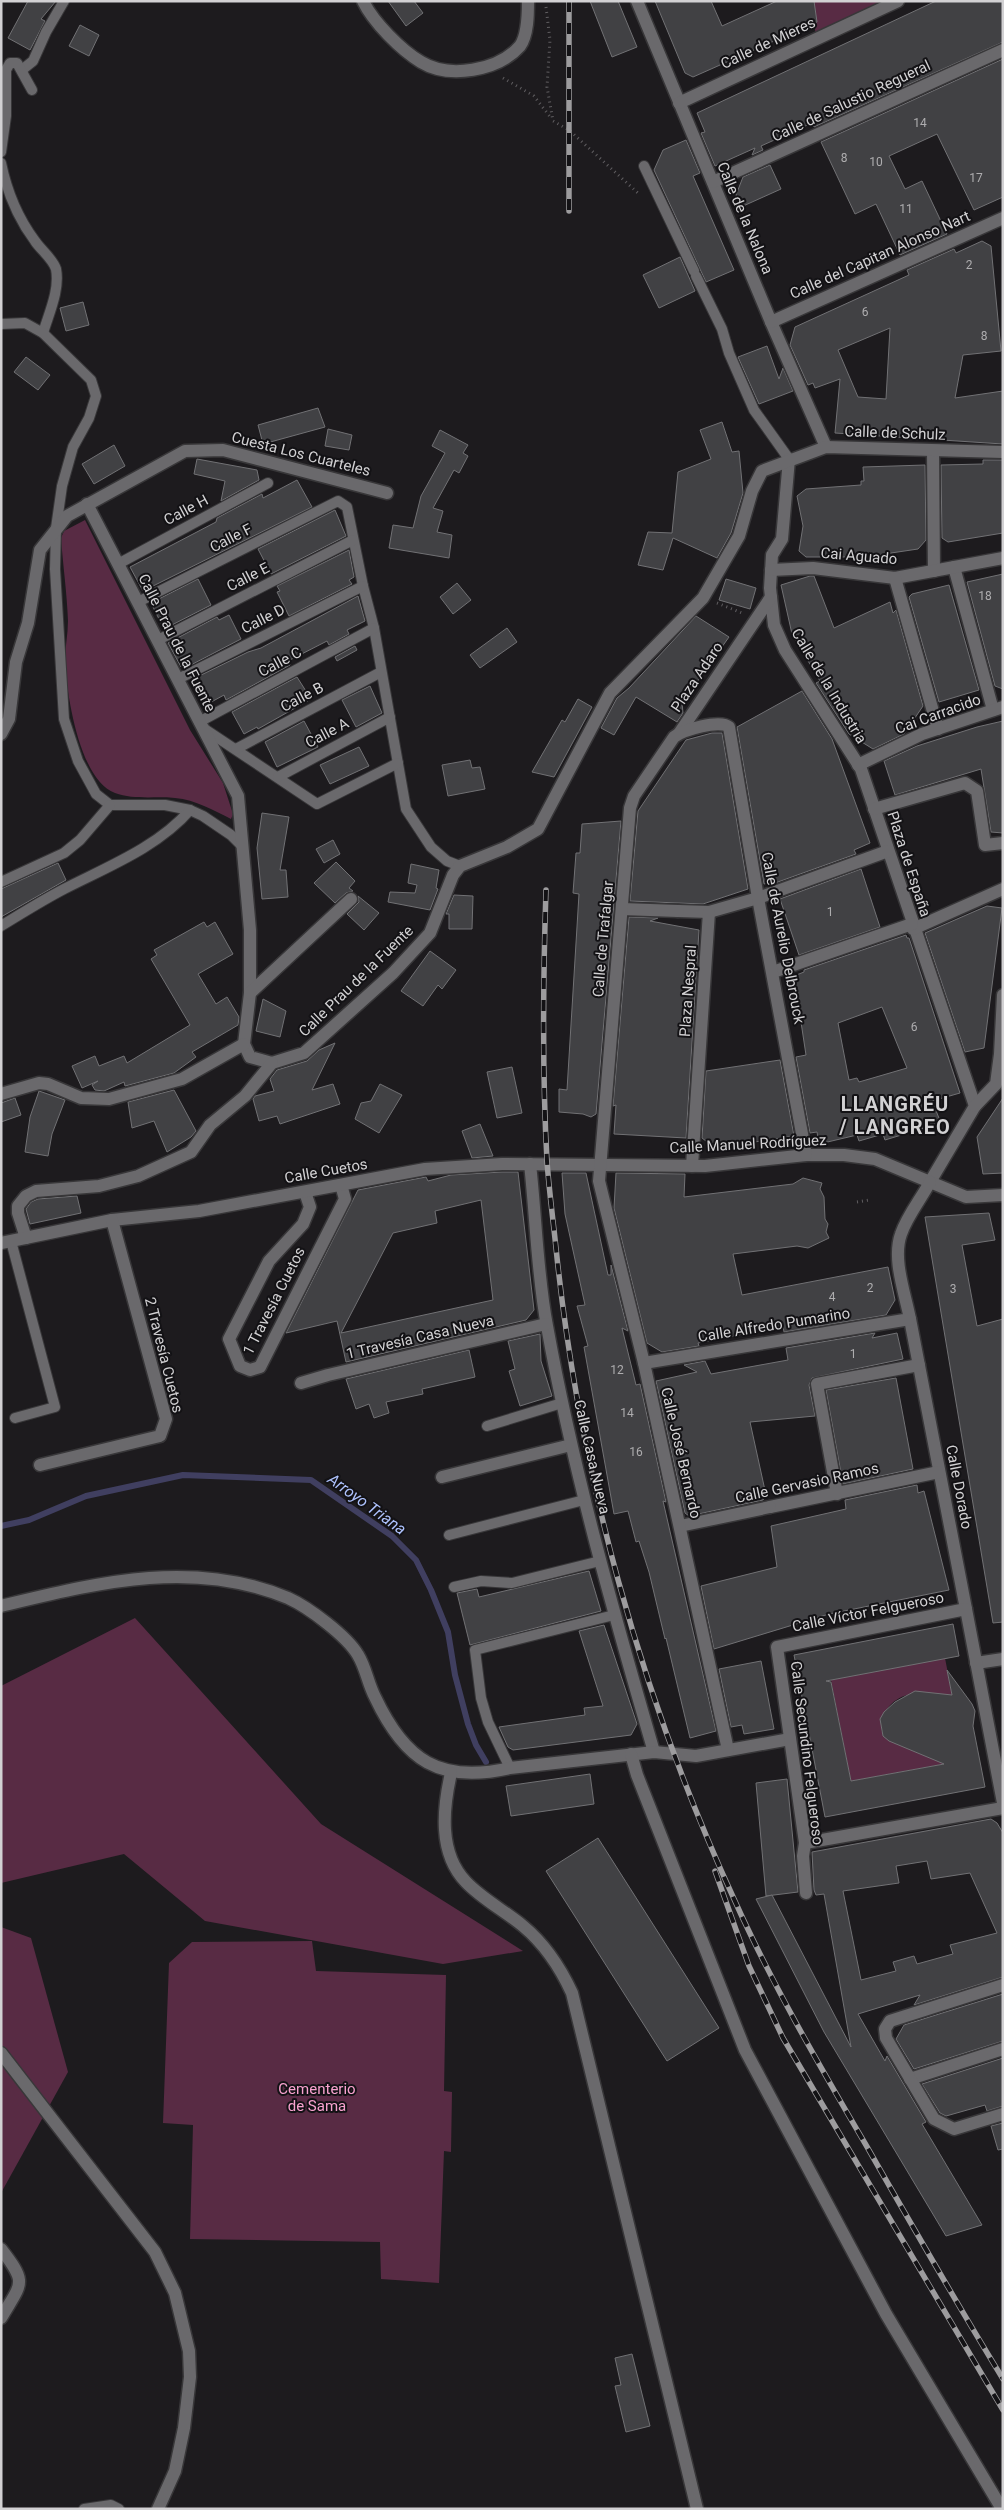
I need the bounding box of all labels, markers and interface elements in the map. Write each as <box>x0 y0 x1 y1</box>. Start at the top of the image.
street label: Calle de Mieres <box>718 13 818 73</box>
street label: Calle de Salustio Regueral <box>769 56 933 146</box>
house number: 14 <box>913 116 927 130</box>
house number: 8 <box>841 151 848 165</box>
house number: 10 <box>869 155 883 169</box>
street label: Calle de la Nalona <box>713 159 777 277</box>
house number: 17 <box>969 171 983 185</box>
house number: 11 <box>899 202 913 216</box>
street label: Calle del Capitan Alonso Nart <box>787 207 973 303</box>
house number: 2 <box>966 258 973 272</box>
house number: 6 <box>862 305 869 319</box>
house number: 8 <box>981 329 988 343</box>
street label: Calle de Schulz <box>844 422 946 444</box>
street label: Cuesta Los Cuarteles <box>230 428 372 480</box>
street label: Calle H <box>161 491 211 529</box>
street label: Calle F <box>207 520 255 556</box>
street label: Cai Aguado <box>820 544 898 568</box>
street label: Calle E <box>224 558 273 595</box>
street label: Calle Prau de la Fuente <box>134 571 220 715</box>
house number: 18 <box>978 589 992 603</box>
street label: Calle D <box>238 600 288 638</box>
street label: Calle de la Industria <box>788 625 870 747</box>
street label: Plaza Adaro <box>667 639 727 715</box>
street label: Calle C <box>255 643 305 681</box>
street label: Calle B <box>277 678 327 716</box>
street label: Cai Carracido <box>893 690 983 738</box>
street label: Calle A <box>302 714 352 752</box>
street label: Plaza de España <box>883 809 935 919</box>
street label: Calle de Aurelio Delbrouck <box>758 851 809 1026</box>
street label: Calle de Trafalgar <box>589 880 617 998</box>
house number: 1 <box>827 905 833 919</box>
street label: Calle Prau de la Fuente <box>295 922 417 1040</box>
street label: Plaza Nespral <box>676 944 700 1038</box>
house number: 6 <box>911 1020 918 1034</box>
district label: LLANGRÉU / LANGREO <box>838 1092 951 1139</box>
street label: Calle Manuel Rodríguez <box>669 1131 827 1157</box>
street label: Calle Cuetos <box>283 1155 369 1187</box>
street label: 1 Travesía Cuetos <box>239 1244 309 1358</box>
house number: 2 <box>867 1281 874 1295</box>
house number: 3 <box>950 1282 956 1296</box>
house number: 4 <box>829 1290 836 1304</box>
street label: 2 Travesía Cuetos <box>141 1295 187 1415</box>
street label: Calle Alfredo Pumarino <box>697 1304 851 1346</box>
street label: 1 Travesía Casa Nueva <box>344 1311 496 1363</box>
house number: 1 <box>850 1347 856 1361</box>
house number: 12 <box>610 1363 624 1377</box>
street label: Calle José Bernardo <box>657 1386 705 1520</box>
street label: Calle Casa Nueva <box>570 1398 614 1516</box>
house number: 14 <box>620 1406 634 1420</box>
street label: Calle Dorado <box>942 1443 976 1531</box>
house number: 16 <box>629 1445 643 1459</box>
street label: Calle Gervasio Ramos <box>734 1459 880 1507</box>
water label: Arroyo Triana <box>323 1469 410 1539</box>
street label: Calle Víctor Felgueroso <box>791 1588 945 1636</box>
street label: Calle Secundino Felgueroso <box>787 1660 827 1846</box>
park label: Cementerio de Sama <box>278 2080 356 2115</box>

